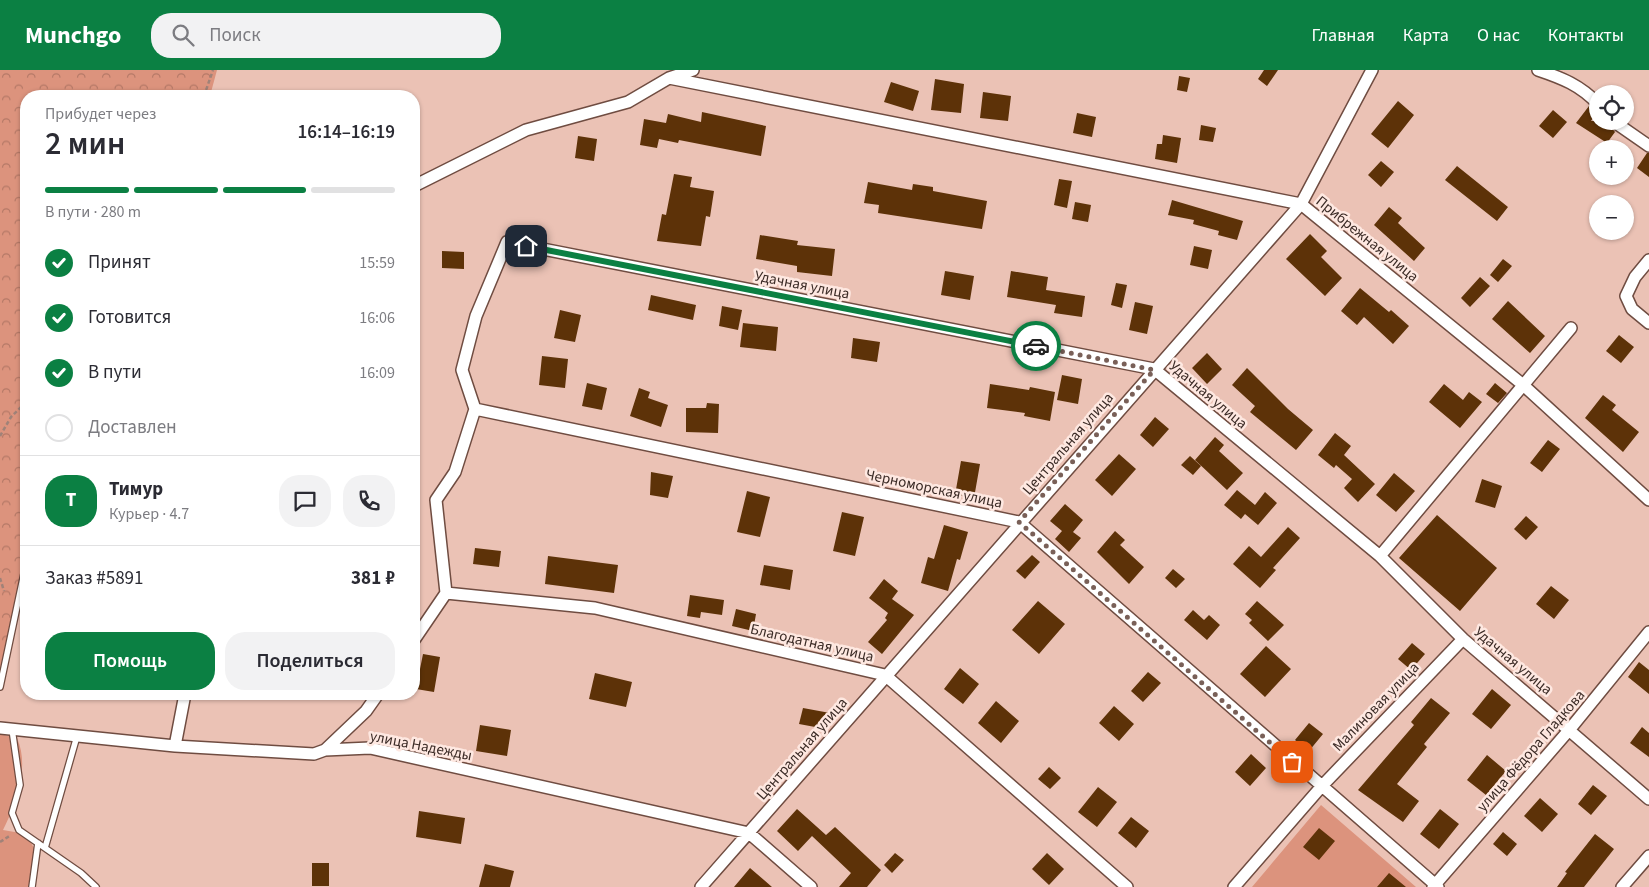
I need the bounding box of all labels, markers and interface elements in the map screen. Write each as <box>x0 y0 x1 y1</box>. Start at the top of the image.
search box <box>151 13 501 58</box>
text: Munchgo <box>25 18 121 53</box>
icon: search <box>169 21 197 49</box>
text: Поиск <box>209 22 261 49</box>
text: Главная <box>1312 23 1375 48</box>
text: Карта <box>1403 23 1449 48</box>
text: О нас <box>1477 23 1520 48</box>
text: Контакты <box>1548 23 1624 48</box>
map controls <box>1589 85 1634 240</box>
button: locate <box>1589 85 1634 130</box>
text: Прибудет через <box>45 103 156 125</box>
text: 16:14–16:19 <box>297 119 395 146</box>
text: 2 мин <box>45 121 125 167</box>
button: + <box>1589 140 1634 185</box>
street label: Прибрежная улица <box>1311 191 1423 287</box>
button: − <box>1589 195 1634 240</box>
text: В пути · 280 m <box>45 201 141 223</box>
pin <box>505 225 547 267</box>
icon: home <box>512 232 540 260</box>
icon: check <box>45 249 73 277</box>
text: Принят <box>88 249 151 276</box>
text: 15:59 <box>359 252 395 274</box>
street label: Удачная улица <box>753 266 851 304</box>
icon: check <box>45 304 73 332</box>
text: Готовится <box>88 304 171 331</box>
text: 16:06 <box>359 307 395 329</box>
courier <box>1011 321 1061 371</box>
icon: car <box>1022 332 1050 360</box>
street label: Удачная улица <box>1164 356 1252 434</box>
icon: check <box>45 359 73 387</box>
text: В пути <box>88 359 142 386</box>
text: 16:09 <box>359 362 395 384</box>
street label: Центральная улица <box>1018 388 1118 500</box>
text: Доставлен <box>88 414 177 441</box>
street label: Черноморская улица <box>864 464 1004 514</box>
button: chat <box>279 475 331 527</box>
button: phone <box>343 475 395 527</box>
text: Тимур <box>109 476 163 503</box>
text: Т <box>66 487 76 514</box>
text: Курьер · 4.7 <box>109 503 189 525</box>
text: Заказ #5891 <box>45 565 144 592</box>
text: 381 ₽ <box>351 565 395 592</box>
street label: Благодатная улица <box>748 619 876 667</box>
street label: Удачная улица <box>1469 622 1557 700</box>
button: Помощь <box>45 632 215 690</box>
button: Поделиться <box>225 632 395 690</box>
street label: Малиновая улица <box>1328 658 1424 756</box>
street label: улица Фёдора Гладкова <box>1472 685 1590 817</box>
street label: Центральная улица <box>752 693 852 805</box>
street label: улица Надежды <box>368 726 474 766</box>
pin <box>1271 741 1313 783</box>
icon: bag <box>1278 748 1306 776</box>

